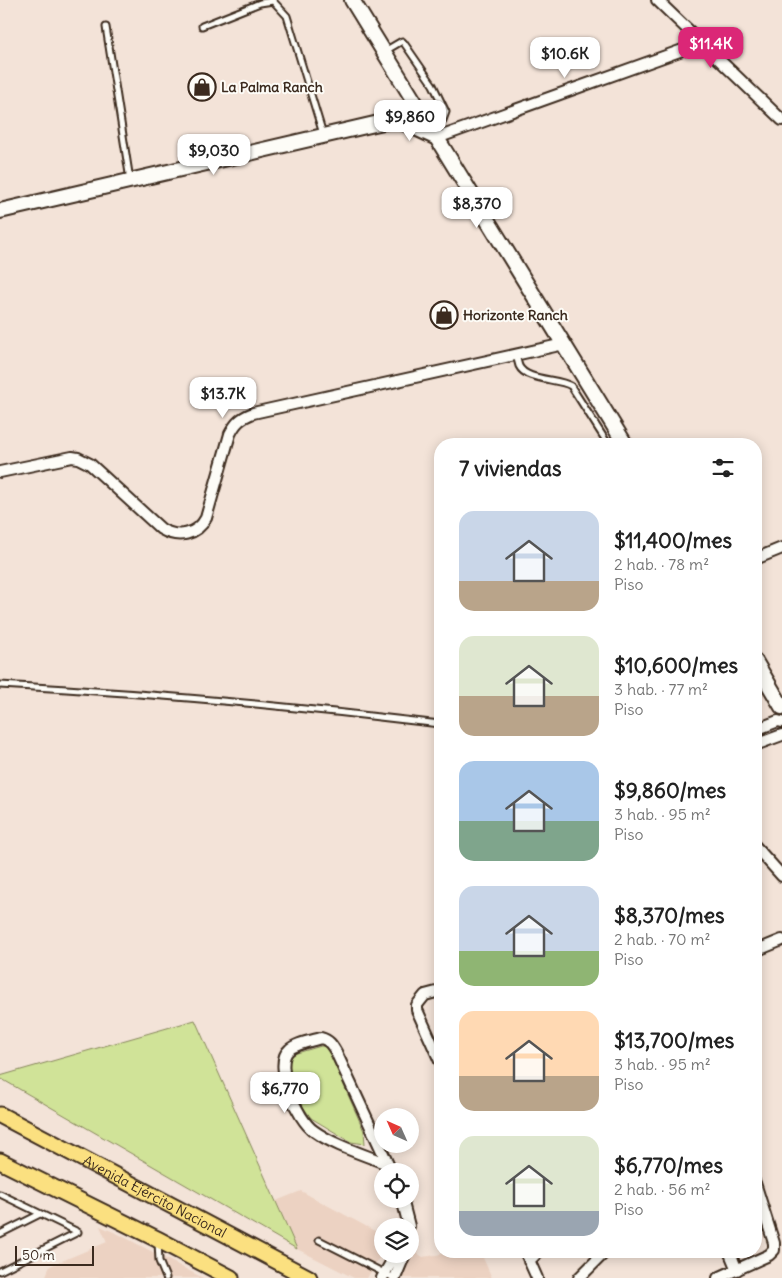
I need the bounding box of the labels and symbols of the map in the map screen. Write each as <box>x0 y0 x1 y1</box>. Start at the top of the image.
pin: $11.4K <box>670 27 752 69</box>
pin: $10.6K <box>524 36 606 79</box>
shop icon: La Palma Ranch <box>187 72 217 102</box>
place label: La Palma Ranch <box>221 78 323 96</box>
pin: $9,860 <box>369 100 451 142</box>
pin: $9,030 <box>173 134 255 176</box>
pin: $8,370 <box>436 186 518 229</box>
shop icon: Horizonte Ranch <box>429 300 459 330</box>
place label: Horizonte Ranch <box>463 306 568 324</box>
pin: $13.7K <box>182 376 264 419</box>
pin: $6,770 <box>244 1072 326 1114</box>
north arrow <box>374 1108 419 1152</box>
street label: Avenida Ejército Nacional <box>80 1151 230 1242</box>
scale bar <box>15 1243 94 1266</box>

